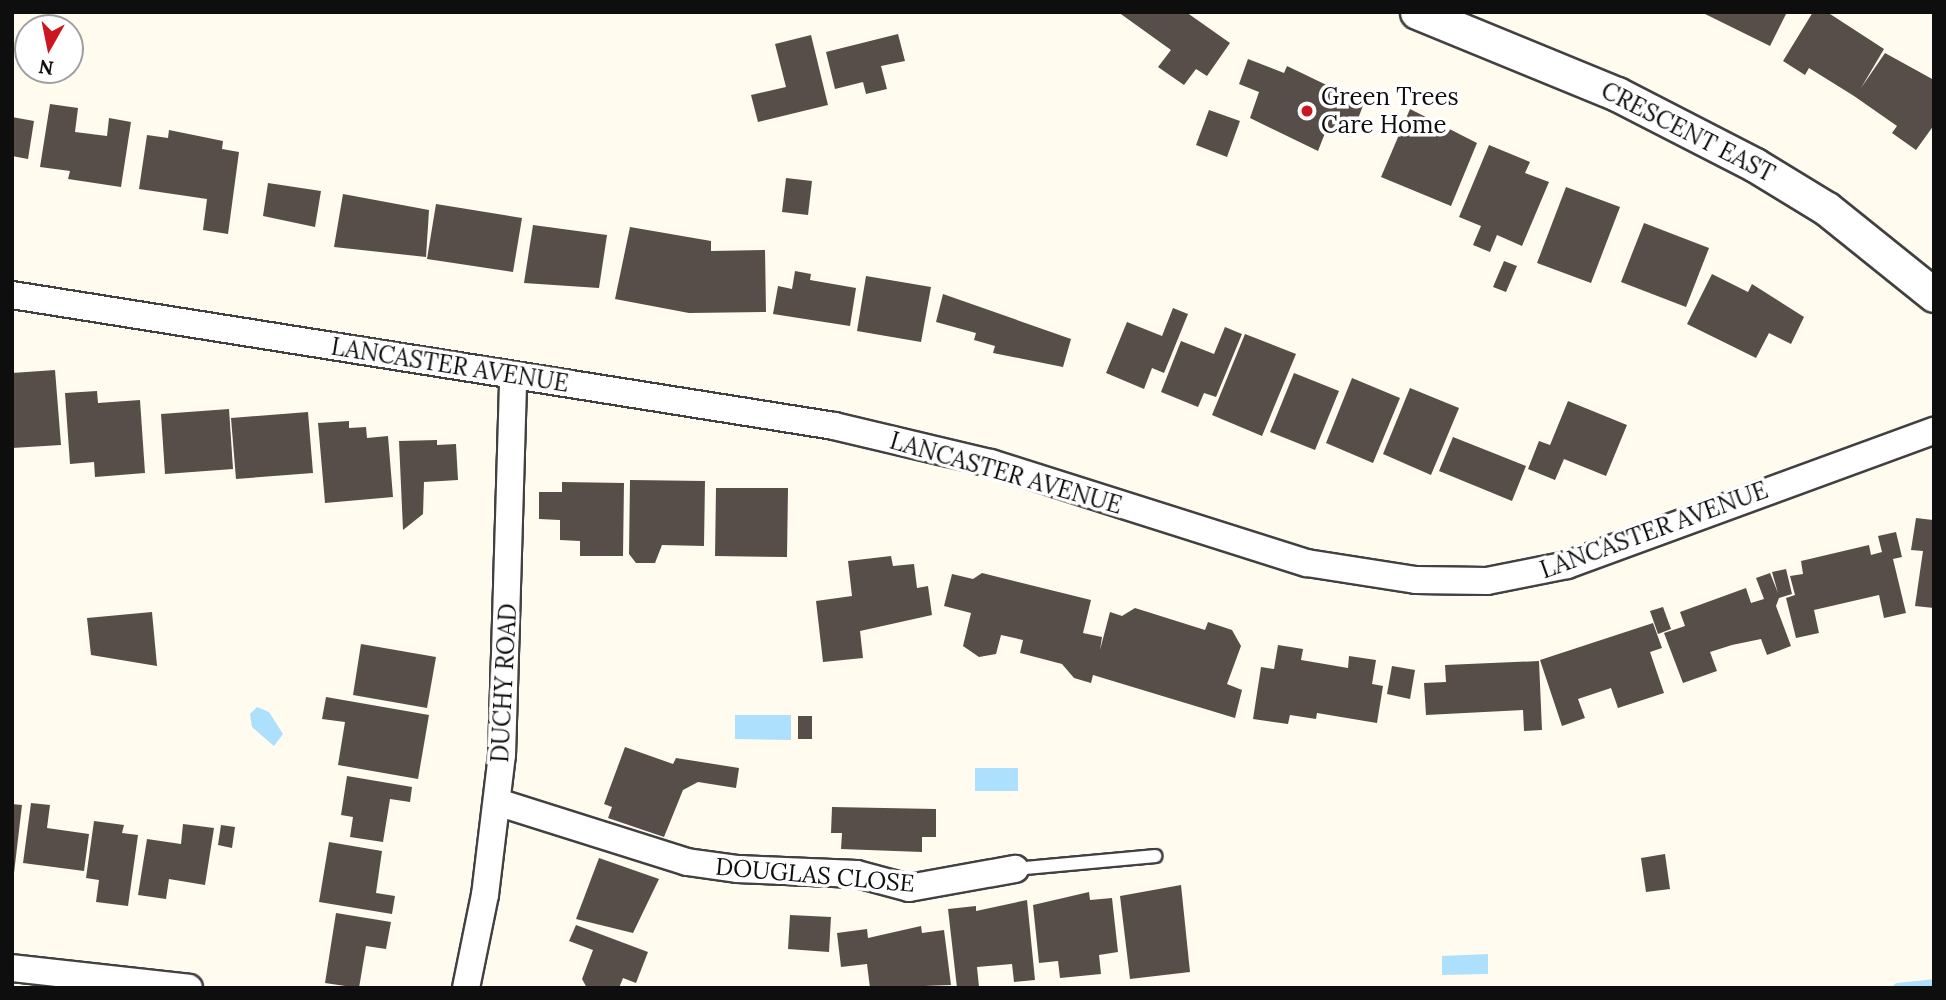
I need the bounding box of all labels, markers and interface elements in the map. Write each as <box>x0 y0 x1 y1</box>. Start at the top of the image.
north arrow <box>14 14 84 84</box>
text: N <box>37 55 55 81</box>
street label: CRESCENT EAST <box>1596 76 1780 188</box>
place label: Green Trees Care Home <box>1321 83 1458 139</box>
marker: Green Trees Care Home <box>1299 103 1315 119</box>
street label: LANCASTER AVENUE <box>329 332 571 398</box>
street label: LANCASTER AVENUE <box>887 426 1125 520</box>
street label: LANCASTER AVENUE <box>1536 475 1772 585</box>
street label: DUCHY ROAD <box>485 603 523 763</box>
street label: DOUGLAS CLOSE <box>714 852 916 898</box>

